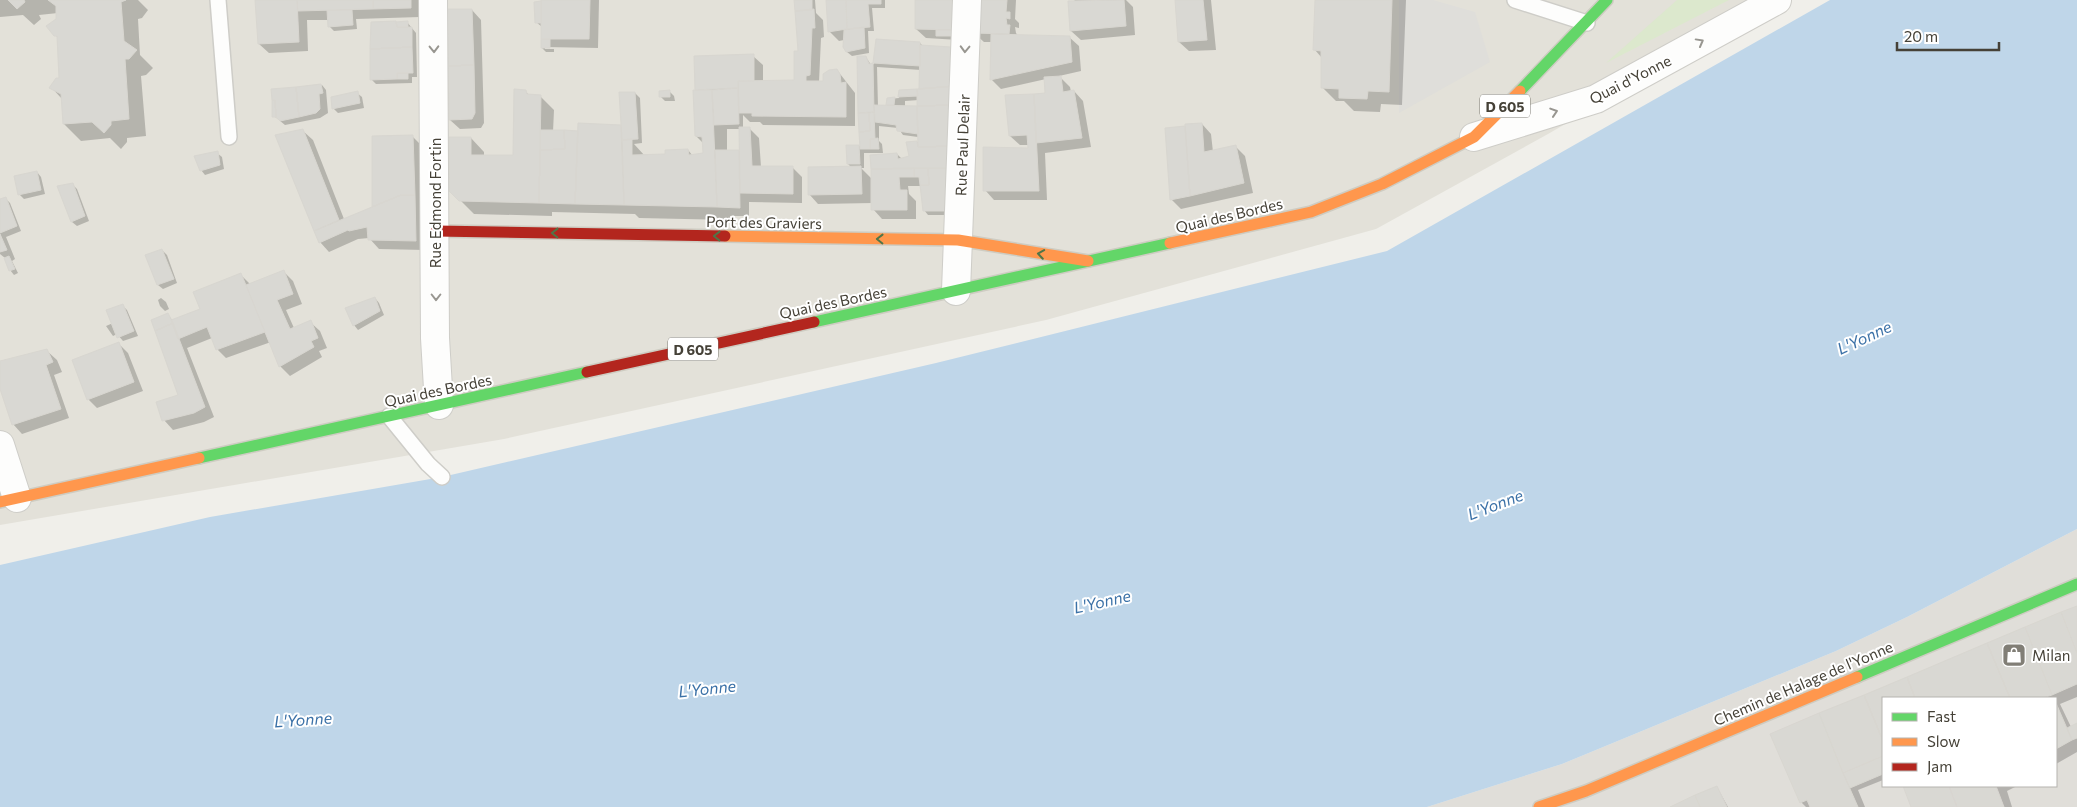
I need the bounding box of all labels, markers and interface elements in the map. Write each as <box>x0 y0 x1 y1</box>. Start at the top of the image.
scale bar <box>1897 20 2000 52</box>
text: 20 m <box>1904 27 1938 45</box>
one-way arrow <box>1694 38 1703 48</box>
one-way arrow <box>428 45 439 53</box>
one-way arrow <box>960 45 971 53</box>
street label: Quai d'Yonne <box>1586 51 1674 107</box>
street label: Rue Paul Delair <box>951 94 973 196</box>
road number: D 605 <box>1480 94 1530 118</box>
one-way arrow <box>1549 108 1557 118</box>
street label: Rue Edmond Fortin <box>426 138 444 268</box>
street label: Quai des Bordes <box>1174 194 1284 236</box>
street label: Port des Graviers <box>706 212 822 232</box>
one-way arrow <box>551 228 558 238</box>
one-way arrow <box>713 231 721 241</box>
one-way arrow <box>876 233 884 244</box>
one-way arrow <box>1037 249 1046 259</box>
street label: Quai des Bordes <box>778 282 888 322</box>
one-way arrow <box>431 294 441 301</box>
water label: L'Yonne <box>1834 316 1895 358</box>
road number: D 605 <box>668 338 718 360</box>
street label: Quai des Bordes <box>383 370 493 410</box>
water label: L'Yonne <box>1465 485 1526 523</box>
water label: L'Yonne <box>1072 585 1133 617</box>
street label: Chemin de Halage de l'Yonne <box>1711 637 1895 729</box>
shop icon: Milan <box>2001 642 2027 668</box>
place label: Milan <box>2032 646 2070 664</box>
water label: L'Yonne <box>677 675 737 700</box>
legend <box>1882 697 2057 787</box>
water label: L'Yonne <box>273 707 333 730</box>
text: Fast <box>1927 707 1956 725</box>
text: Slow <box>1927 732 1960 750</box>
text: Jam <box>1927 757 1952 775</box>

